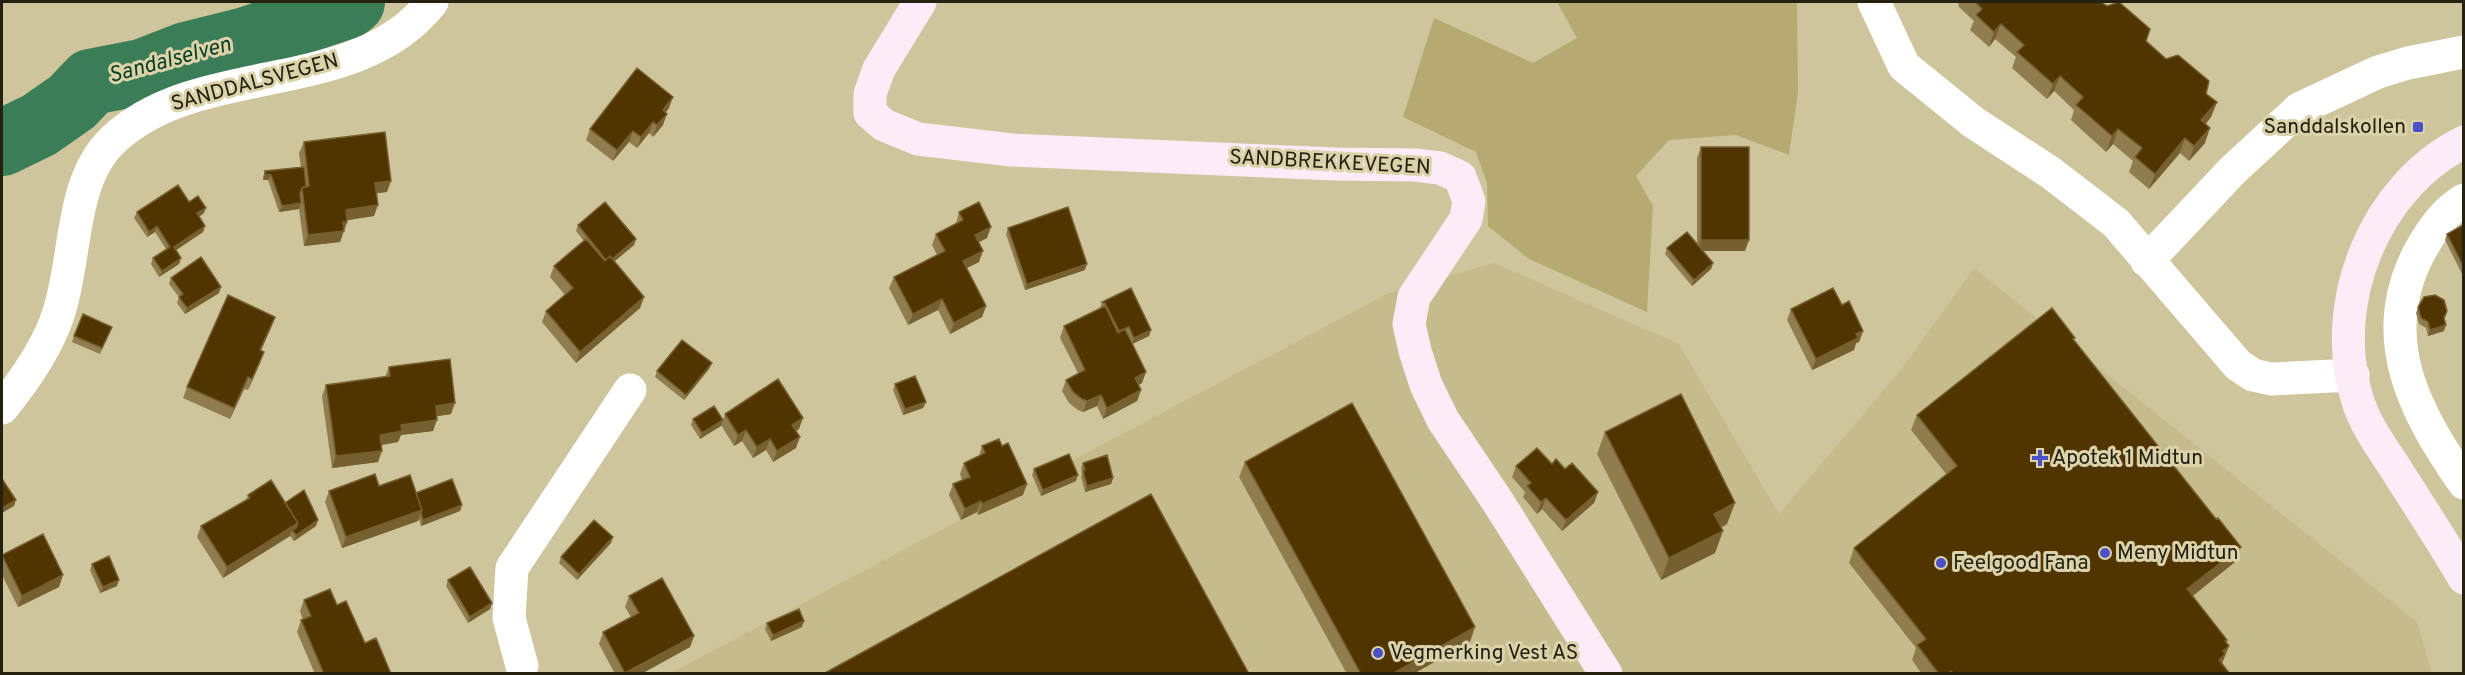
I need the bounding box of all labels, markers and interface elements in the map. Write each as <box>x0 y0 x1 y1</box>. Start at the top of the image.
water label: Sandalselven <box>106 32 234 90</box>
street label: SANDDALSVEGEN <box>168 48 342 118</box>
place label: Sanddalskollen <box>2263 114 2406 141</box>
marker: Sanddalskollen <box>2411 120 2425 134</box>
street label: SANDBREKKEVEGEN <box>1229 144 1431 182</box>
place label: Apotek 1 Midtun <box>2052 445 2203 472</box>
marker: Apotek 1 Midtun <box>2033 451 2047 465</box>
place label: Meny Midtun <box>2117 540 2239 567</box>
marker: Meny Midtun <box>2098 546 2112 560</box>
place label: Feelgood Fana <box>1953 550 2089 577</box>
marker: Feelgood Fana <box>1934 556 1948 570</box>
place label: Vegmerking Vest AS <box>1390 640 1578 667</box>
marker: Vegmerking Vest AS <box>1371 646 1385 660</box>

